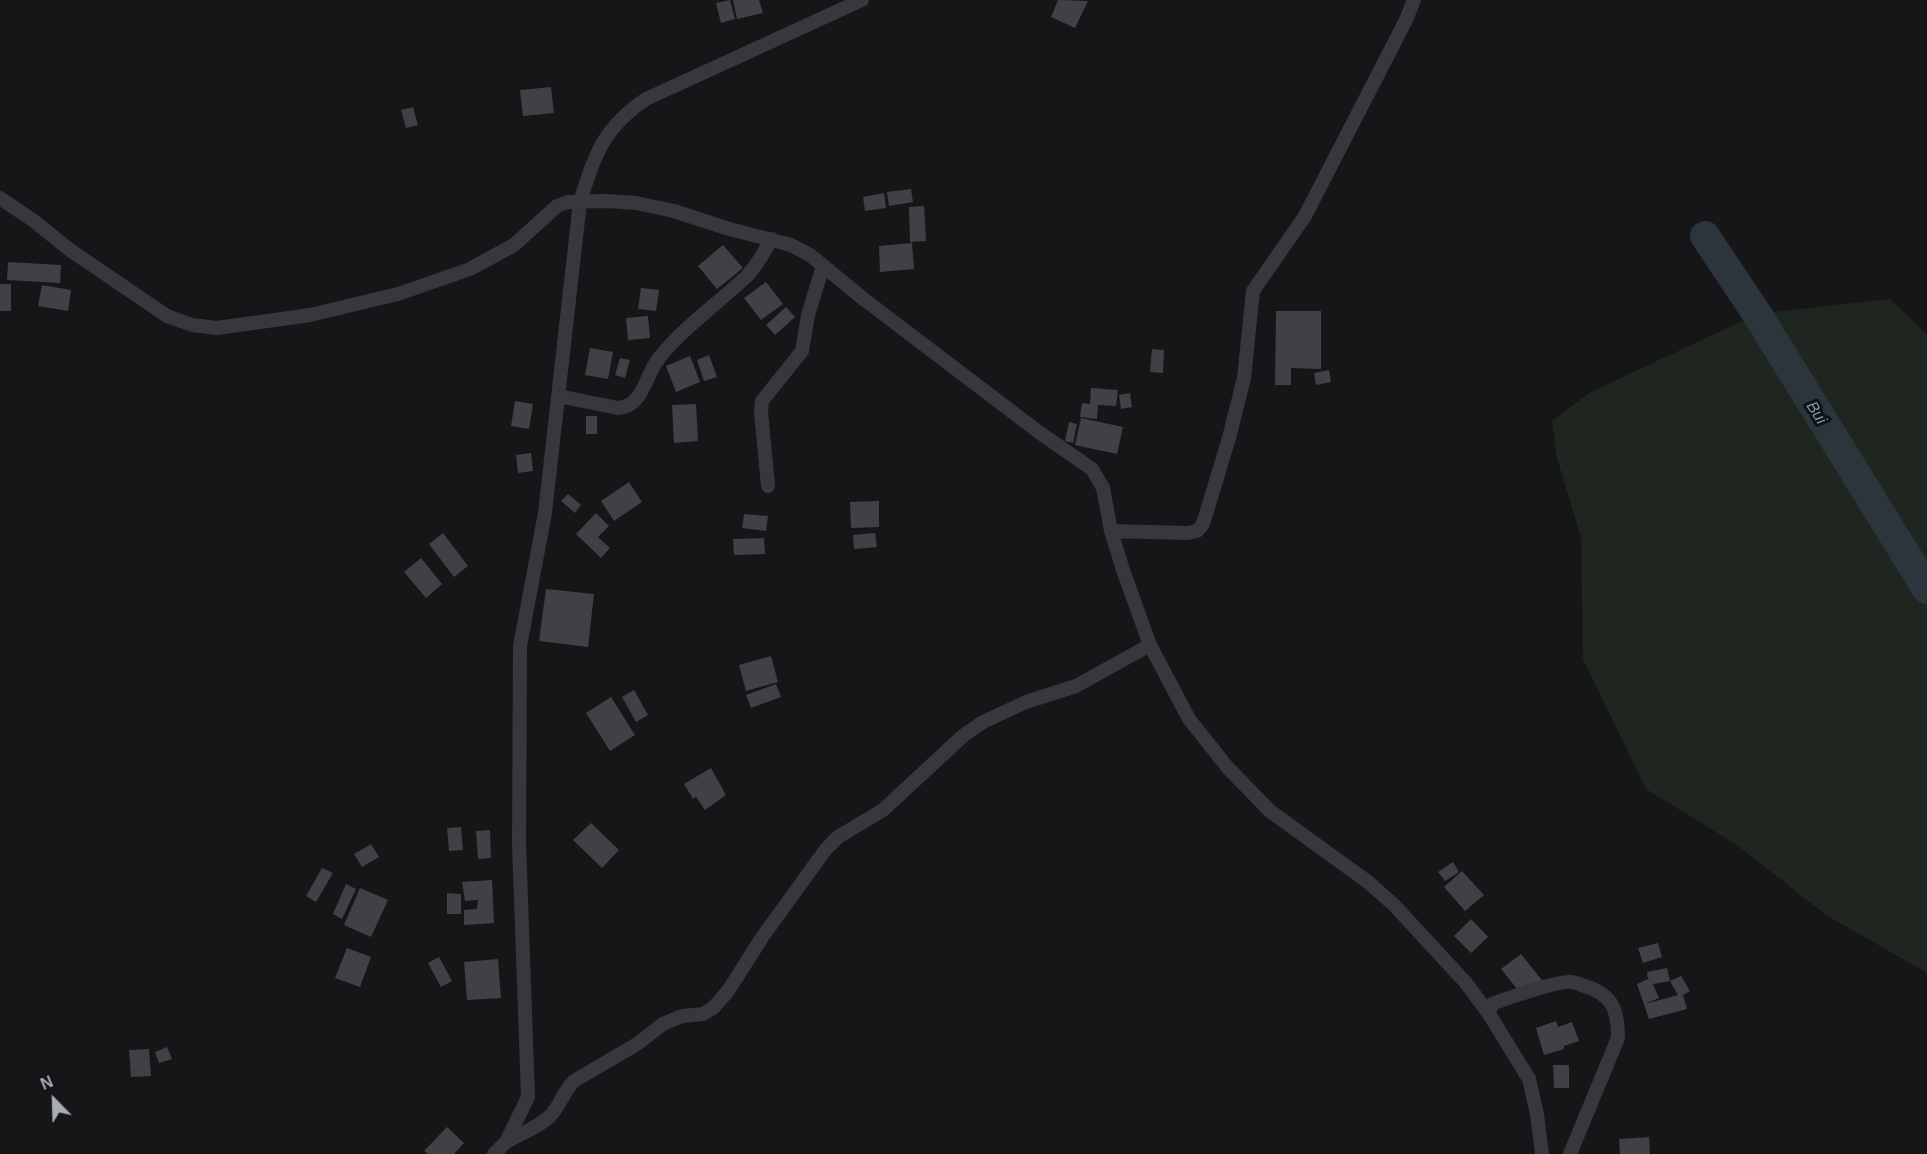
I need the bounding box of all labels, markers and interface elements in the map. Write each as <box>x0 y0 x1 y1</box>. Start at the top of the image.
water label: Bui <box>1802 398 1830 428</box>
north arrow <box>24 1070 84 1130</box>
text: N <box>38 1073 55 1093</box>

